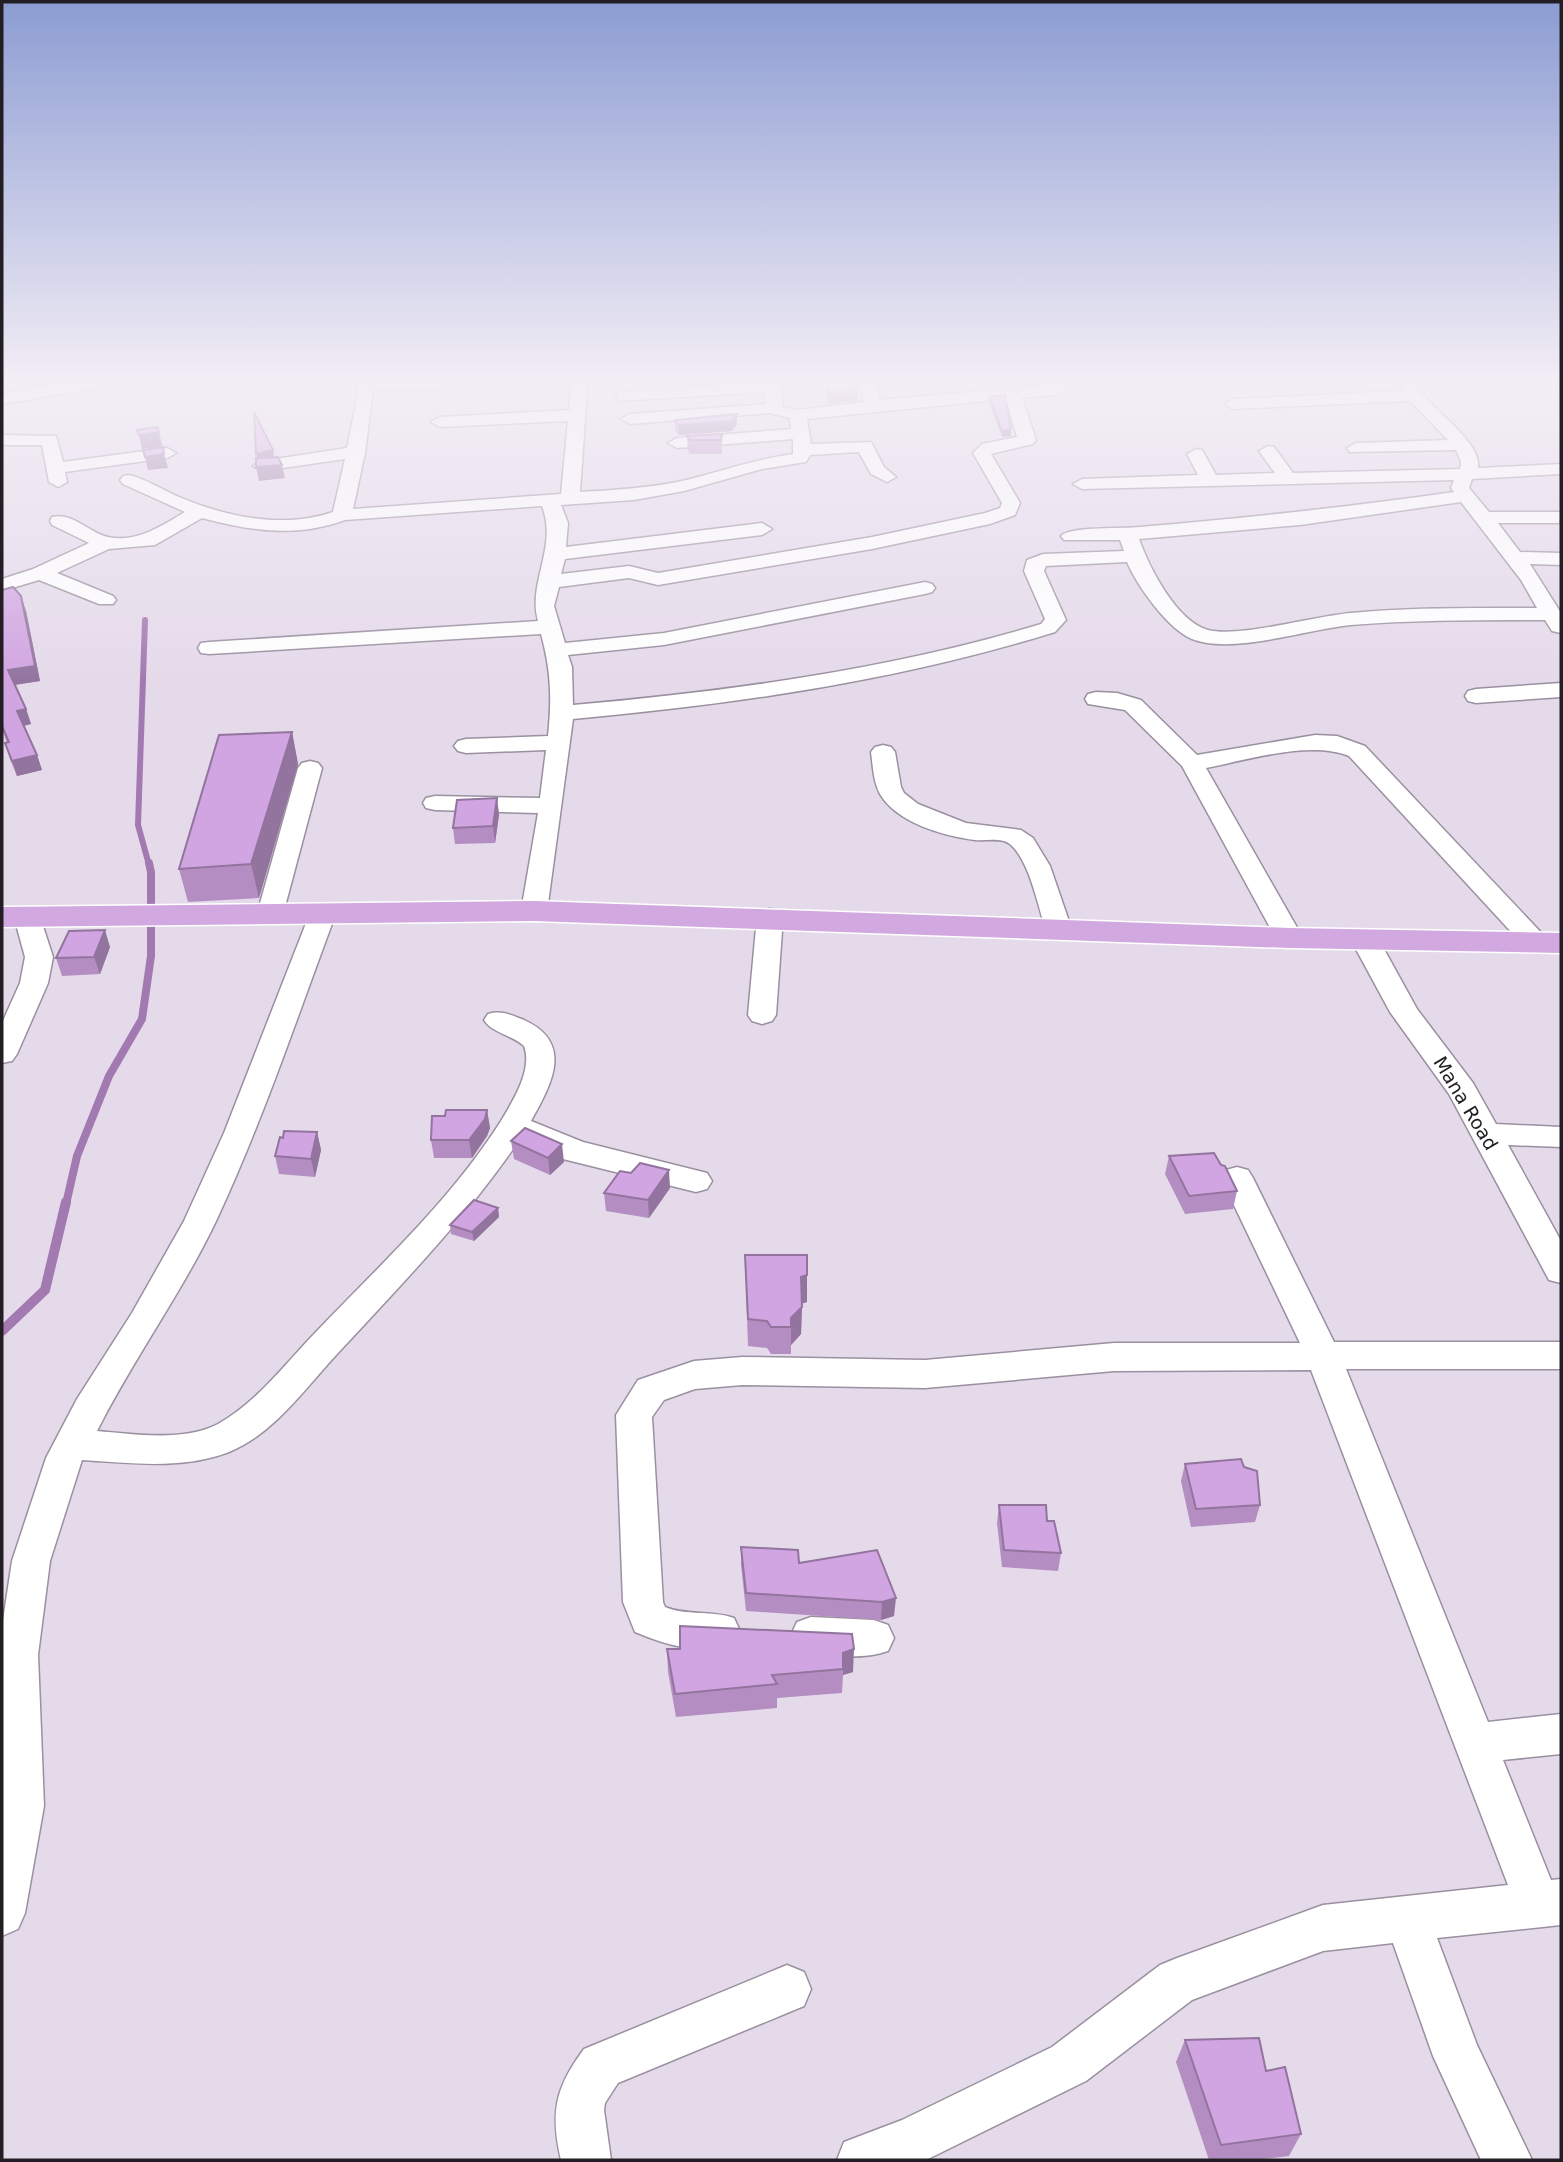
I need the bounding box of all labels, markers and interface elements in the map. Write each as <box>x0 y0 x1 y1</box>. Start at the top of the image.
street label: Mana Road <box>1429 1052 1503 1154</box>

